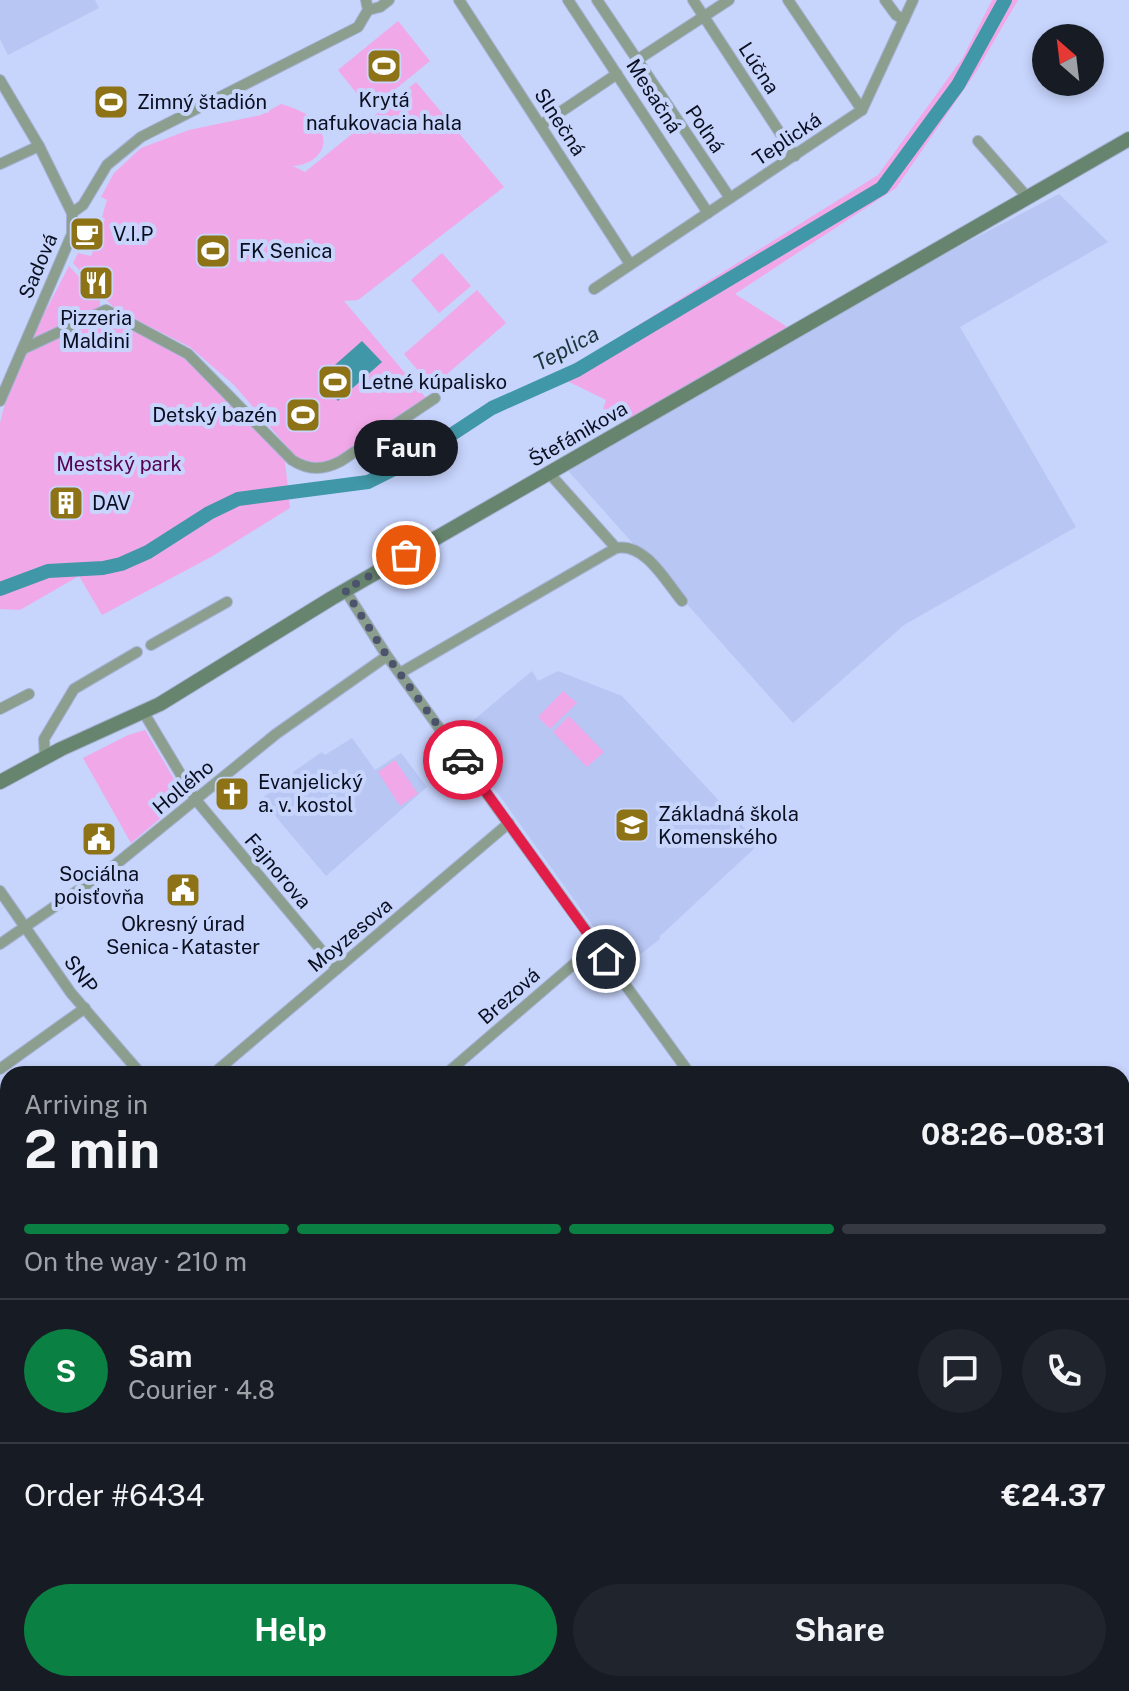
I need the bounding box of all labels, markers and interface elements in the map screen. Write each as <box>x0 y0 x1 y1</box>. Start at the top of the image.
north arrow <box>1032 24 1104 96</box>
map controls <box>1032 24 1104 96</box>
street label: Lúčna <box>734 38 784 98</box>
sports icon: Krytá nafukovacia hala <box>365 47 403 85</box>
street label: Mesačná <box>621 54 687 138</box>
sports icon: Zimný štadión <box>92 83 130 121</box>
street label: Slnečná <box>529 84 591 160</box>
place label: Krytá nafukovacia hala <box>306 88 462 135</box>
place label: Zimný štadión <box>137 90 267 114</box>
street label: Poľná <box>680 101 730 157</box>
street label: Teplická <box>748 107 826 171</box>
cafe icon: V.I.P <box>68 215 106 253</box>
place label: V.I.P <box>113 222 153 246</box>
street label: Sadová <box>14 230 62 302</box>
sports icon: FK Senica <box>194 232 232 270</box>
place label: FK Senica <box>239 239 332 263</box>
restaurant icon: Pizzeria Maldini <box>77 264 115 302</box>
place label: Pizzeria Maldini <box>60 306 132 353</box>
water label: Teplica <box>529 320 603 376</box>
sports icon: Letné kúpalisko <box>316 363 354 401</box>
place label: Letné kúpalisko <box>361 370 507 394</box>
sports icon: Detský bazén <box>284 396 322 434</box>
street label: Štefánikova <box>524 396 632 472</box>
place label: Detský bazén <box>152 403 277 427</box>
callout: Faun <box>354 419 458 475</box>
text: Faun <box>375 432 437 463</box>
park label: Mestský park <box>56 452 182 476</box>
building icon: DAV <box>47 484 85 522</box>
place label: DAV <box>92 491 131 515</box>
pin <box>372 521 440 589</box>
icon: bag <box>384 533 428 577</box>
courier <box>423 720 503 800</box>
icon: car <box>441 738 485 782</box>
street label: Hollého <box>148 755 218 819</box>
place label: Evanjelický a. v. kostol <box>258 770 363 817</box>
church icon: Evanjelický a. v. kostol <box>213 775 251 813</box>
place label: Základná škola Komenského <box>658 802 799 849</box>
school or university icon: Základná škola Komenského <box>613 806 651 844</box>
public building icon: Sociálna poisťovňa <box>80 820 118 858</box>
street label: Fajnorova <box>240 829 316 913</box>
place label: Sociálna poisťovňa <box>54 862 144 909</box>
public building icon: Okresný úrad Senica - Kataster <box>164 871 202 909</box>
street label: Moyzesova <box>303 893 397 977</box>
place label: Okresný úrad Senica - Kataster <box>106 912 260 959</box>
pin <box>572 925 640 993</box>
icon: home <box>584 937 628 981</box>
street label: SNP <box>59 950 103 998</box>
street label: Brezová <box>473 963 545 1029</box>
text: Arriving in <box>24 1089 148 1120</box>
text: 08:26–08:31 <box>921 1116 1106 1152</box>
text: 2 min <box>24 1119 160 1180</box>
text: On the way · 210 m <box>24 1246 247 1277</box>
button: chat <box>918 1329 1002 1413</box>
button: phone <box>1022 1329 1106 1413</box>
text: Sam <box>128 1338 192 1374</box>
text: S <box>56 1353 76 1389</box>
text: Courier · 4.8 <box>128 1374 275 1405</box>
text: Order #6434 <box>24 1477 204 1513</box>
text: €24.37 <box>1001 1477 1106 1513</box>
button: Help <box>24 1584 557 1676</box>
button: Share <box>573 1584 1106 1676</box>

